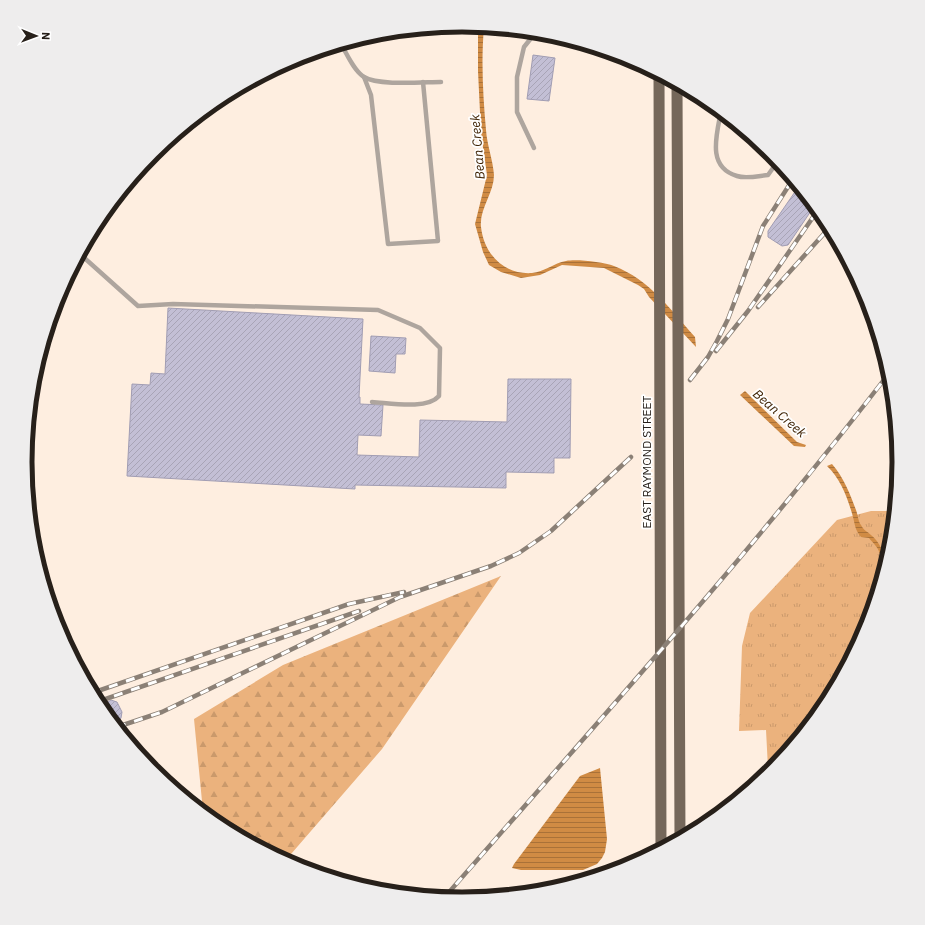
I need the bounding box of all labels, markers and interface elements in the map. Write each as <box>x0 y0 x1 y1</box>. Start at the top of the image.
north arrow <box>16 16 56 56</box>
text: N <box>39 32 53 40</box>
water label: Bean Creek <box>466 113 489 180</box>
water label: Bean Creek <box>749 386 810 441</box>
street label: EAST RAYMOND STREET <box>639 395 654 528</box>

